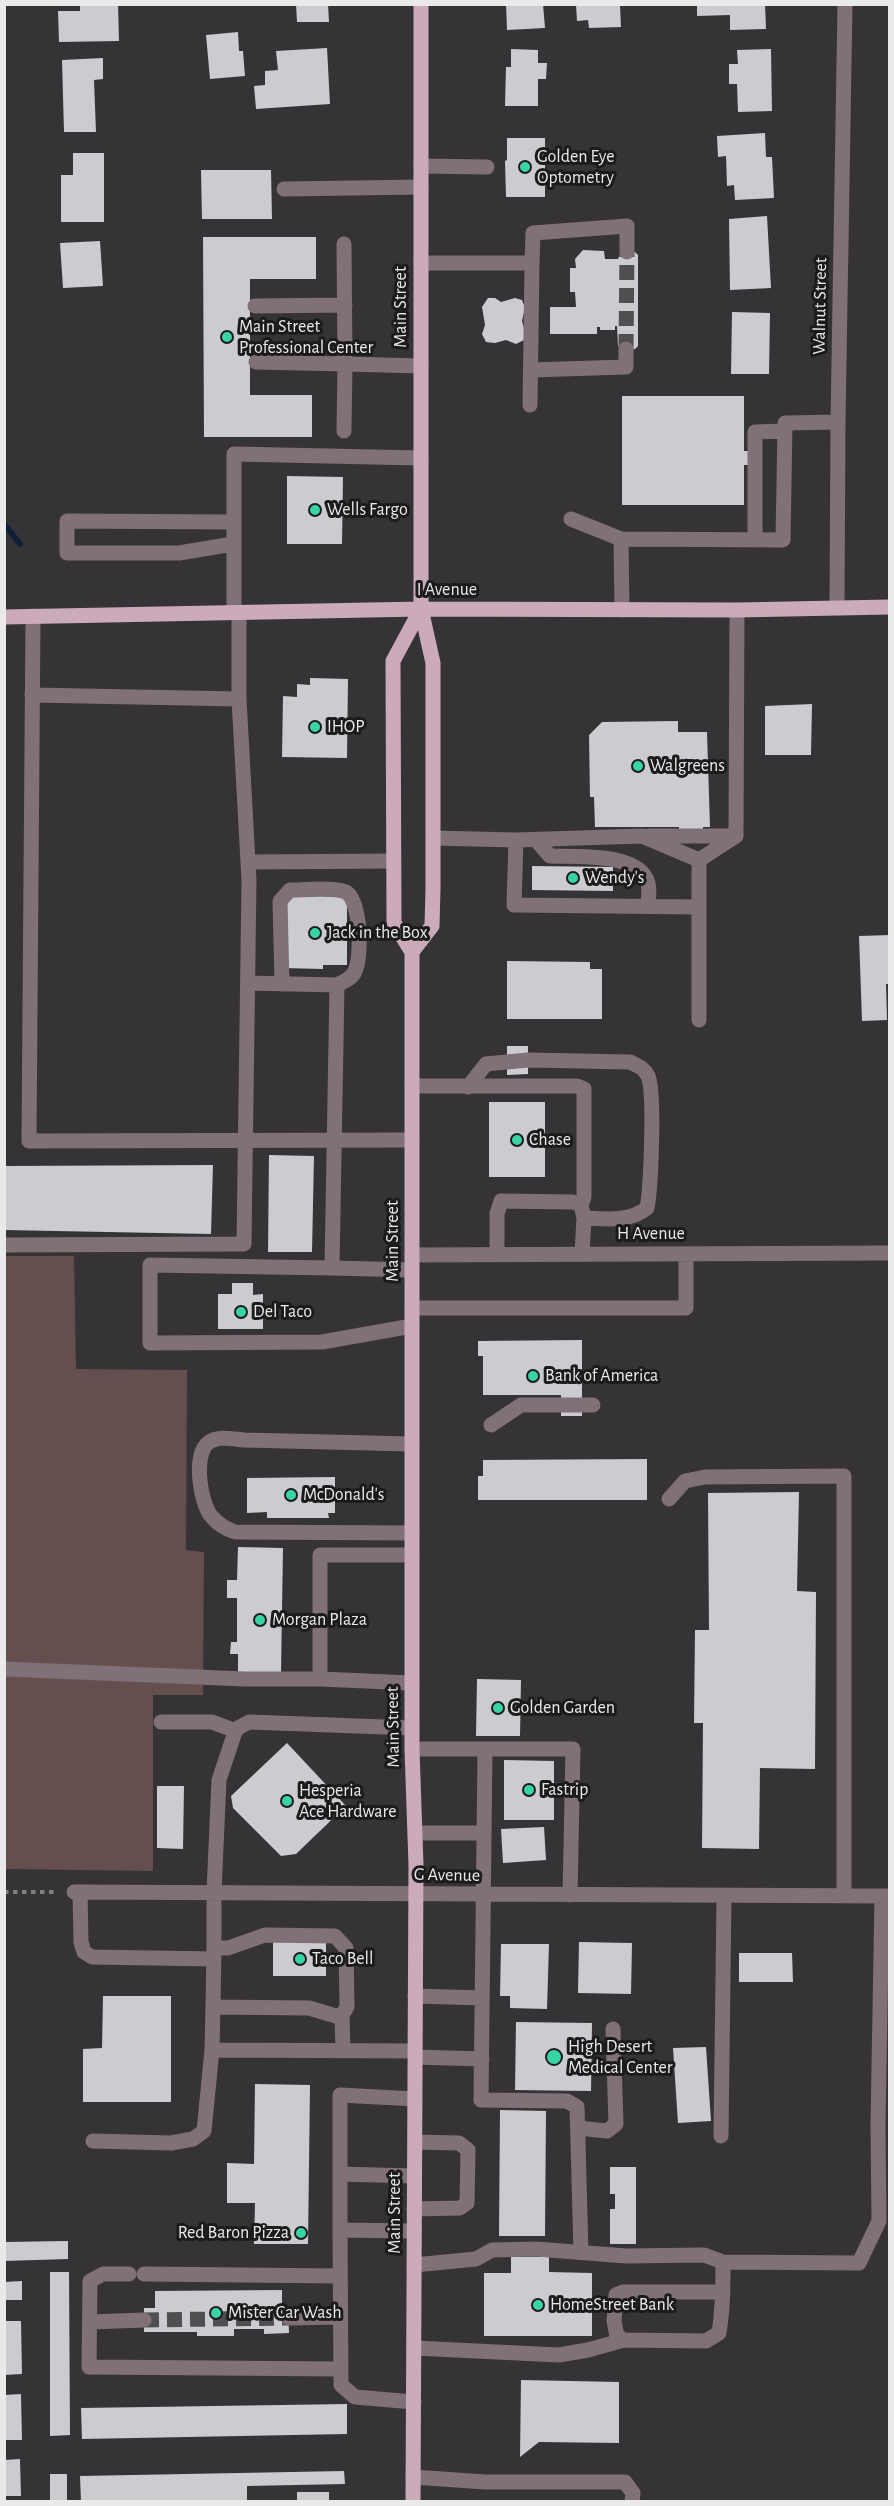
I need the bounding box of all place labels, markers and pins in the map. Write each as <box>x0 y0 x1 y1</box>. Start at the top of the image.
place label: Golden Eye Optometry <box>537 146 614 188</box>
marker: Golden Eye Optometry <box>518 160 532 174</box>
place label: Main Street Professional Center <box>239 316 373 358</box>
marker: Main Street Professional Center <box>220 330 234 344</box>
place label: Wells Fargo <box>327 499 408 521</box>
marker: Wells Fargo <box>308 503 322 517</box>
place label: IHOP <box>327 716 365 738</box>
marker: IHOP <box>308 720 322 734</box>
place label: Walgreens <box>650 755 725 777</box>
marker: Walgreens <box>631 759 645 773</box>
place label: Wendy's <box>585 867 645 889</box>
marker: Wendy's <box>566 871 580 885</box>
place label: Jack in the Box <box>327 922 427 944</box>
marker: Jack in the Box <box>308 926 322 940</box>
place label: Chase <box>529 1129 571 1151</box>
marker: Chase <box>510 1133 524 1147</box>
place label: Del Taco <box>253 1301 312 1323</box>
marker: Del Taco <box>234 1305 248 1319</box>
place label: Bank of America <box>545 1365 658 1387</box>
marker: Bank of America <box>526 1369 540 1383</box>
place label: McDonald's <box>303 1484 385 1506</box>
marker: McDonald's <box>284 1488 298 1502</box>
place label: Morgan Plaza <box>272 1609 367 1631</box>
marker: Morgan Plaza <box>253 1613 267 1627</box>
place label: Golden Garden <box>510 1697 615 1719</box>
marker: Golden Garden <box>491 1701 505 1715</box>
place label: Fastrip <box>541 1779 588 1801</box>
place label: Hesperia Ace Hardware <box>299 1780 397 1822</box>
marker: Fastrip <box>522 1783 536 1797</box>
marker: Hesperia Ace Hardware <box>280 1794 294 1808</box>
place label: Taco Bell <box>312 1948 373 1970</box>
marker: Taco Bell <box>293 1952 307 1966</box>
place label: High Desert Medical Center <box>568 2036 672 2078</box>
marker: High Desert Medical Center <box>545 2048 563 2066</box>
place label: Red Baron Pizza <box>178 2222 289 2244</box>
marker: Red Baron Pizza <box>294 2226 308 2240</box>
place label: HomeStreet Bank <box>550 2294 674 2316</box>
marker: HomeStreet Bank <box>531 2298 545 2312</box>
place label: Mister Car Wash <box>228 2302 342 2324</box>
marker: Mister Car Wash <box>209 2306 223 2320</box>

